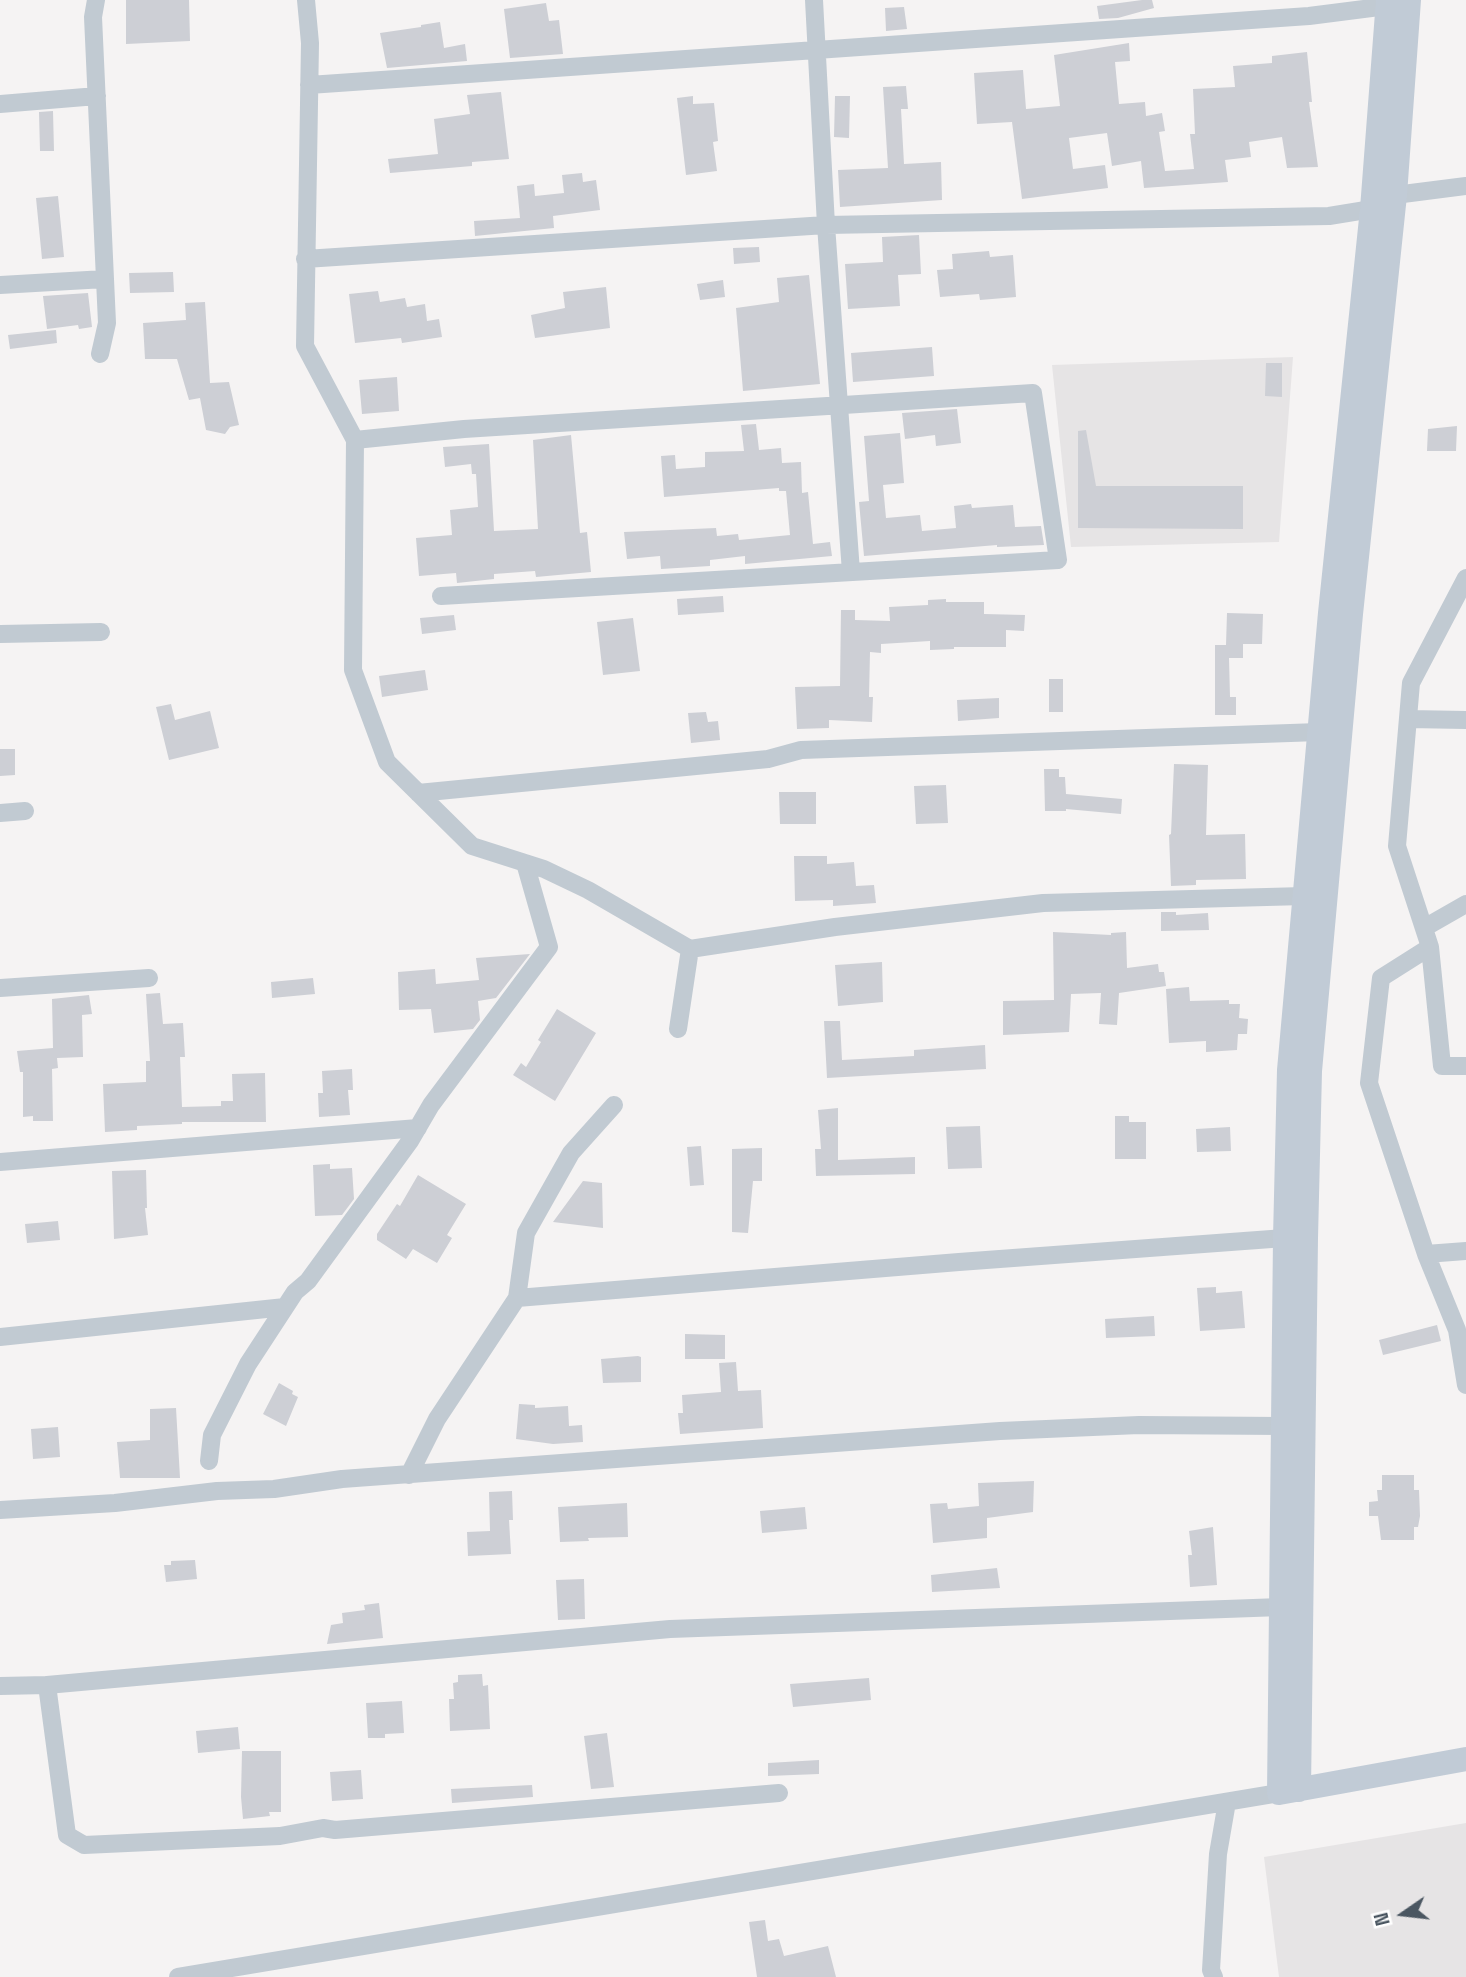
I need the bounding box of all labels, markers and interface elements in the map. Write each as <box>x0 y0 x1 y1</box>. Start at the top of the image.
north arrow <box>1368 1879 1438 1949</box>
text: N <box>1368 1910 1396 1928</box>

